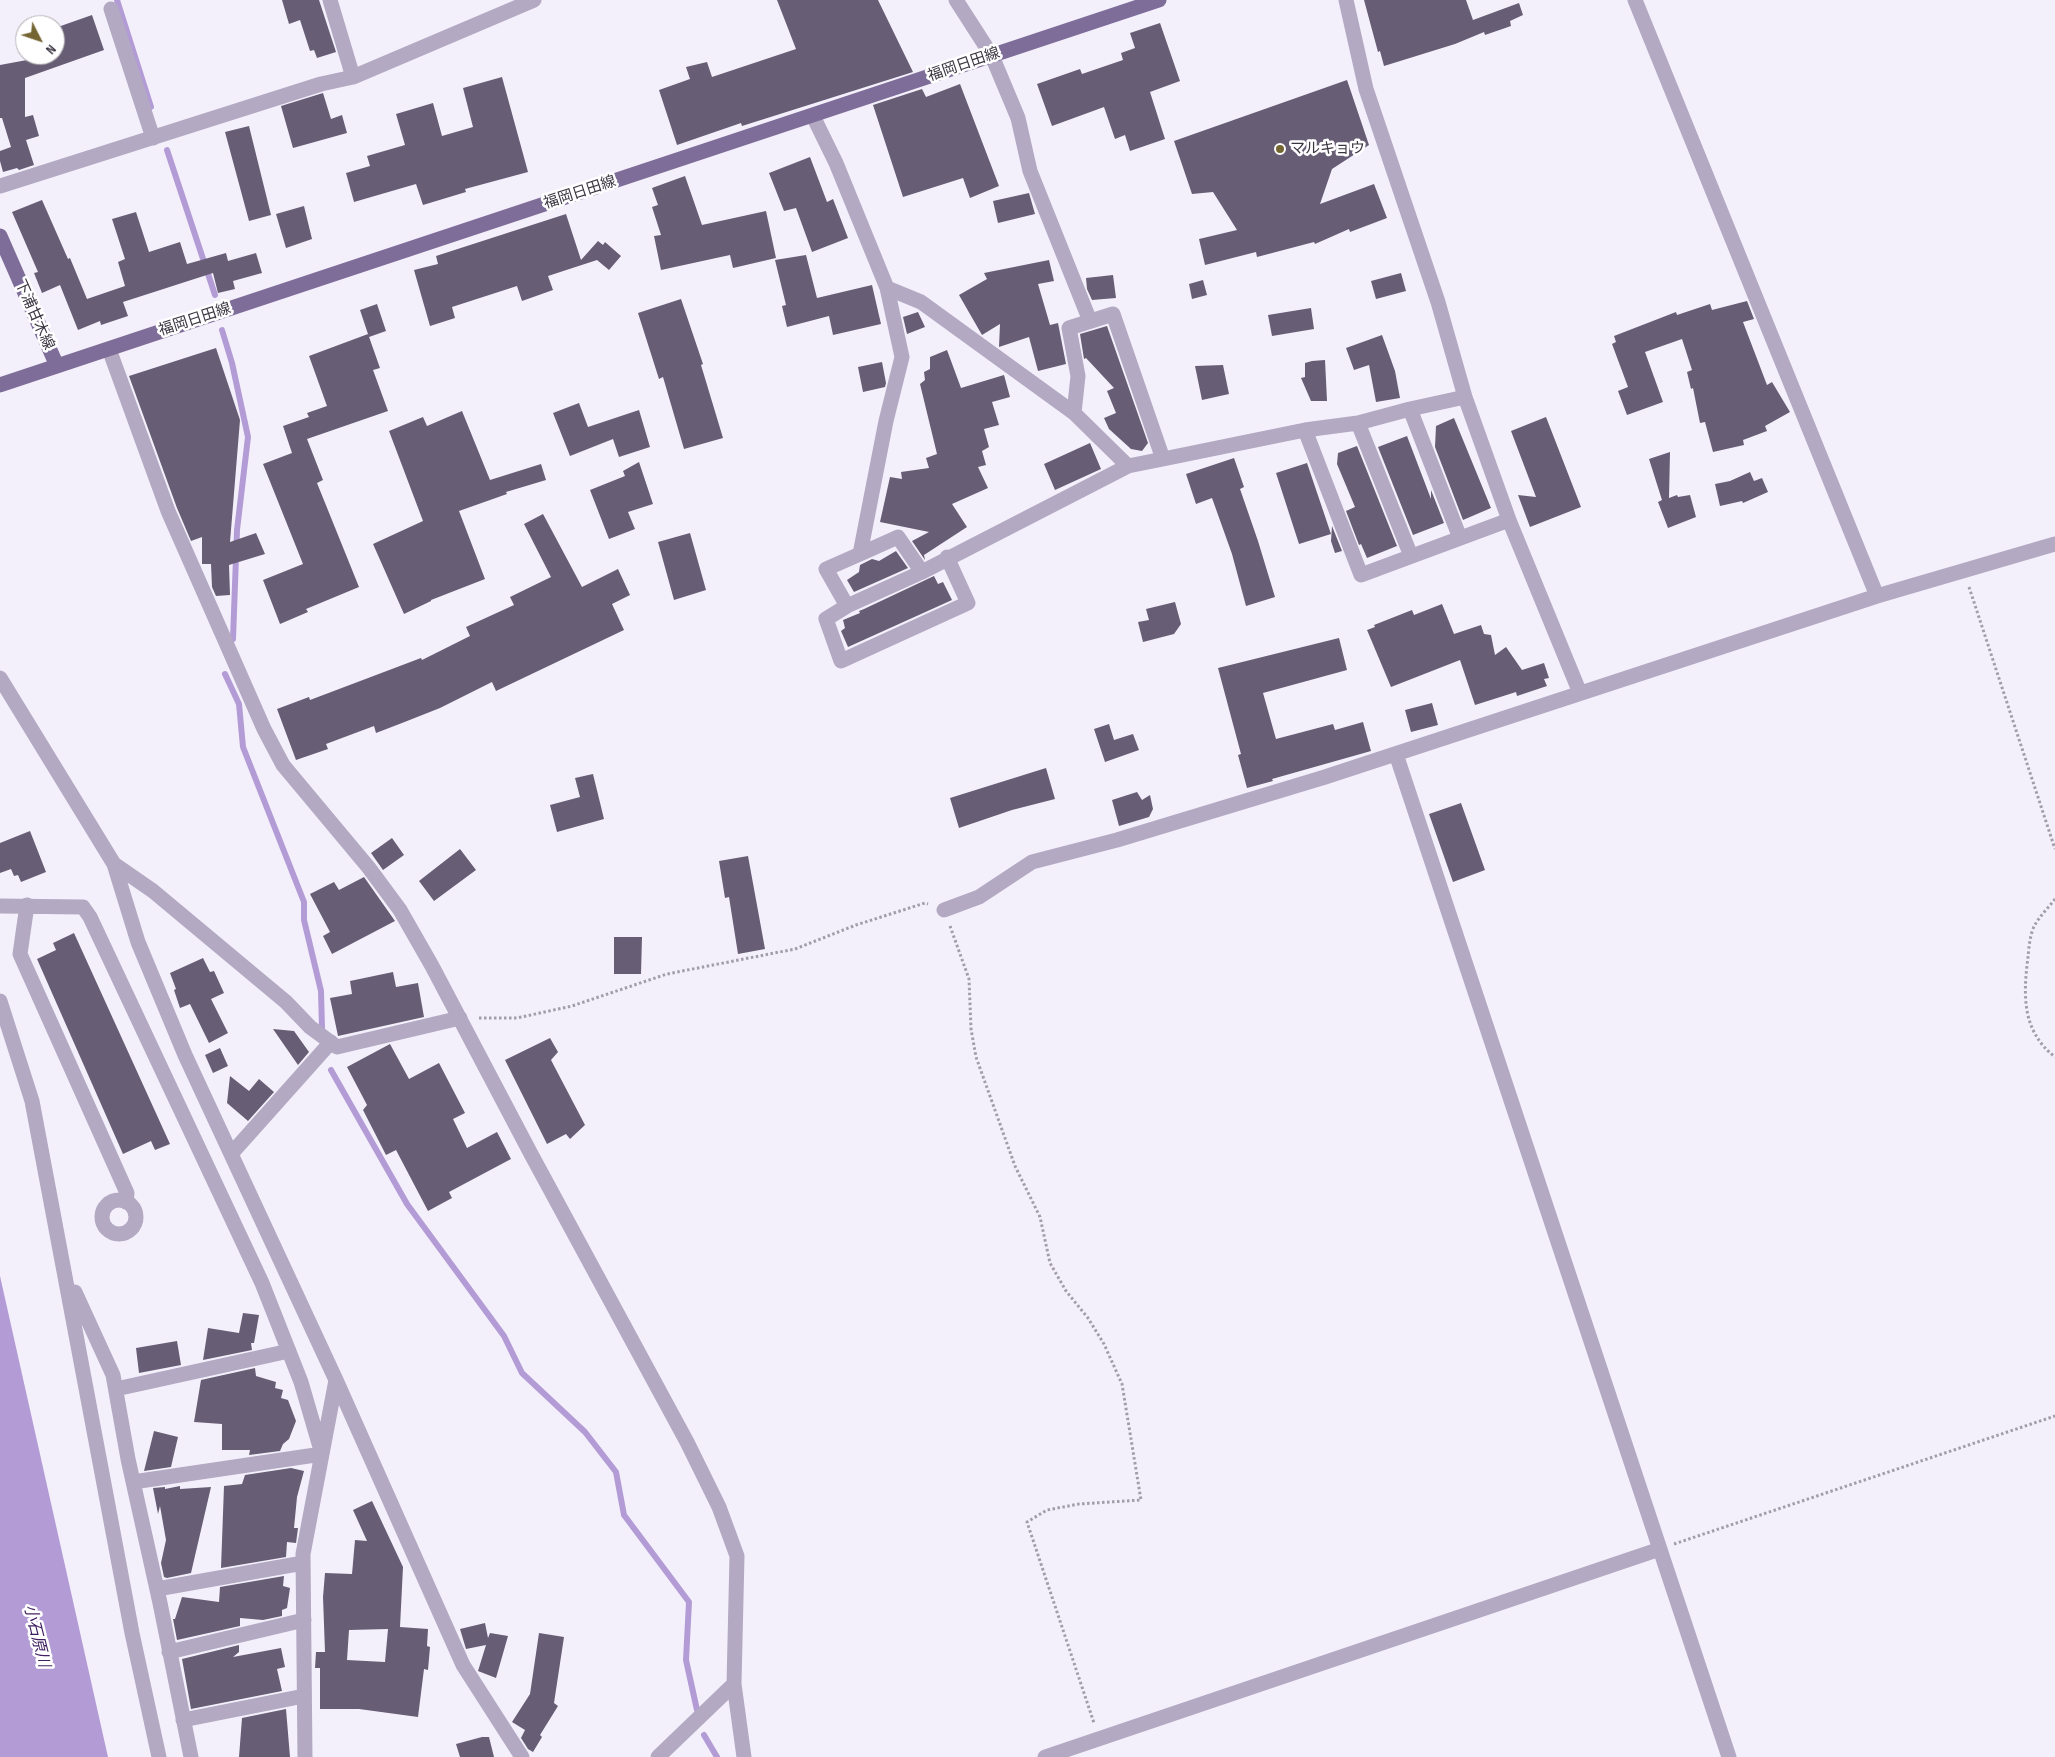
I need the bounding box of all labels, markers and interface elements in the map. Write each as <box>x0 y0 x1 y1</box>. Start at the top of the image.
north arrow <box>15 15 65 65</box>
text: N <box>42 41 60 58</box>
street label: 福岡日田線 <box>926 44 1002 86</box>
place label: マルキョウ <box>1290 140 1365 158</box>
marker: マルキョウ <box>1274 143 1286 155</box>
street label: 福岡日田線 <box>542 173 618 213</box>
street label: 下浦甘木線 <box>11 277 57 353</box>
street label: 福岡日田線 <box>157 300 233 340</box>
water label: 小石原川 <box>19 1603 53 1669</box>

